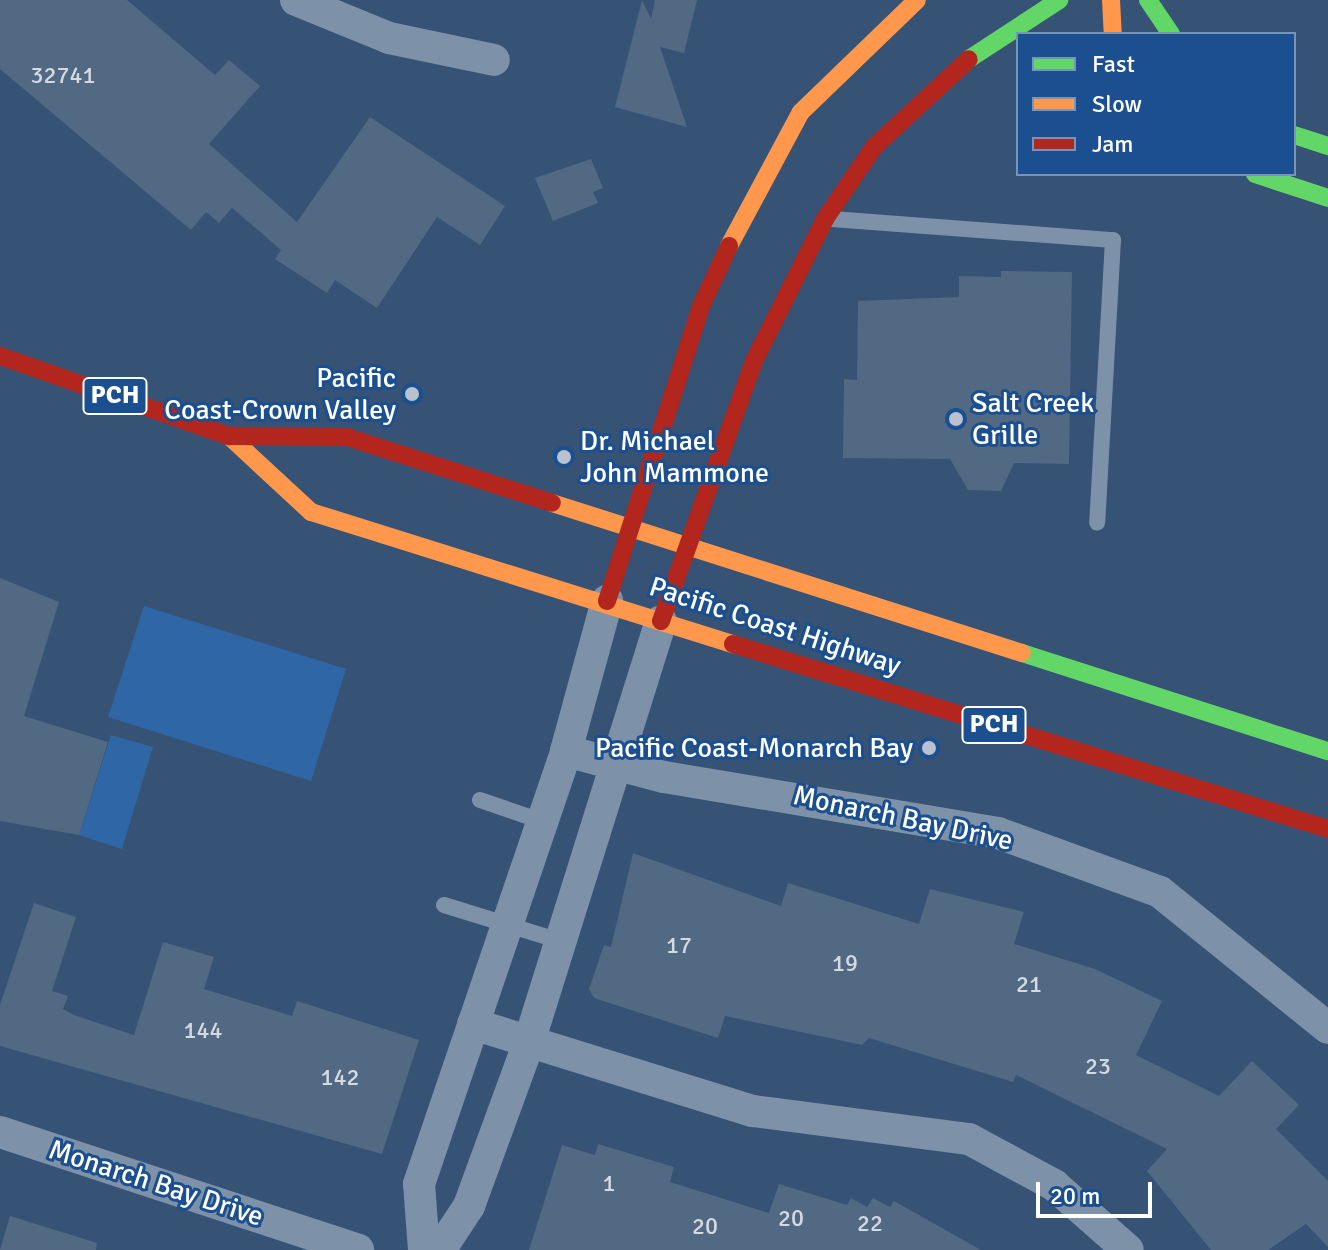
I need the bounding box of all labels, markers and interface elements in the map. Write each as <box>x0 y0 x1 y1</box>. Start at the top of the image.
legend <box>1016 32 1296 176</box>
text: Fast <box>1092 49 1135 79</box>
house number: 32741 <box>31 62 95 90</box>
text: Slow <box>1092 89 1142 119</box>
text: Jam <box>1092 129 1133 159</box>
place label: Pacific Coast-Crown Valley <box>164 361 396 427</box>
road number: PCH <box>81 374 149 418</box>
marker: Pacific Coast-Crown Valley <box>403 385 421 403</box>
place label: Salt Creek Grille <box>972 386 1094 452</box>
marker: Salt Creek Grille <box>947 410 965 428</box>
place label: Dr. Michael John Mammone <box>580 424 769 490</box>
marker: Dr. Michael John Mammone <box>555 448 573 466</box>
street label: Pacific Coast Highway <box>645 569 905 683</box>
road number: PCH <box>960 703 1028 747</box>
place label: Pacific Coast-Monarch Bay <box>595 731 913 765</box>
marker: Pacific Coast-Monarch Bay <box>920 739 938 757</box>
street label: Monarch Bay Drive <box>790 778 1016 858</box>
house number: 17 <box>666 932 692 960</box>
house number: 19 <box>832 950 858 978</box>
house number: 21 <box>1016 971 1042 999</box>
house number: 144 <box>184 1017 222 1045</box>
house number: 23 <box>1085 1053 1111 1081</box>
house number: 142 <box>321 1064 359 1092</box>
street label: Monarch Bay Drive <box>44 1132 268 1234</box>
scale bar <box>1040 1166 1156 1216</box>
house number: 1 <box>603 1170 615 1198</box>
text: 20 m <box>1050 1181 1100 1211</box>
house number: 20 <box>778 1205 804 1233</box>
house number: 22 <box>857 1210 883 1238</box>
house number: 20 <box>692 1213 718 1241</box>

